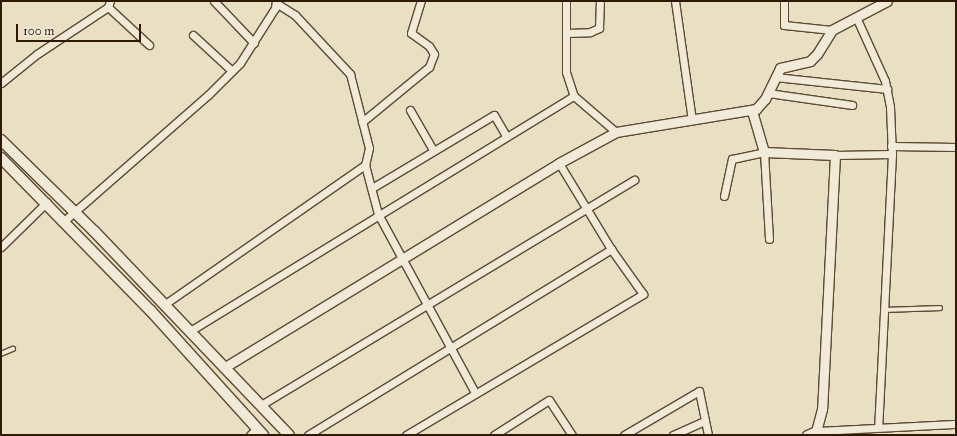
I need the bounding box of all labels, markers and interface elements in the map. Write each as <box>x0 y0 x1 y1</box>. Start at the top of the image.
scale bar <box>18 16 143 42</box>
text: 100 m <box>23 24 54 38</box>

